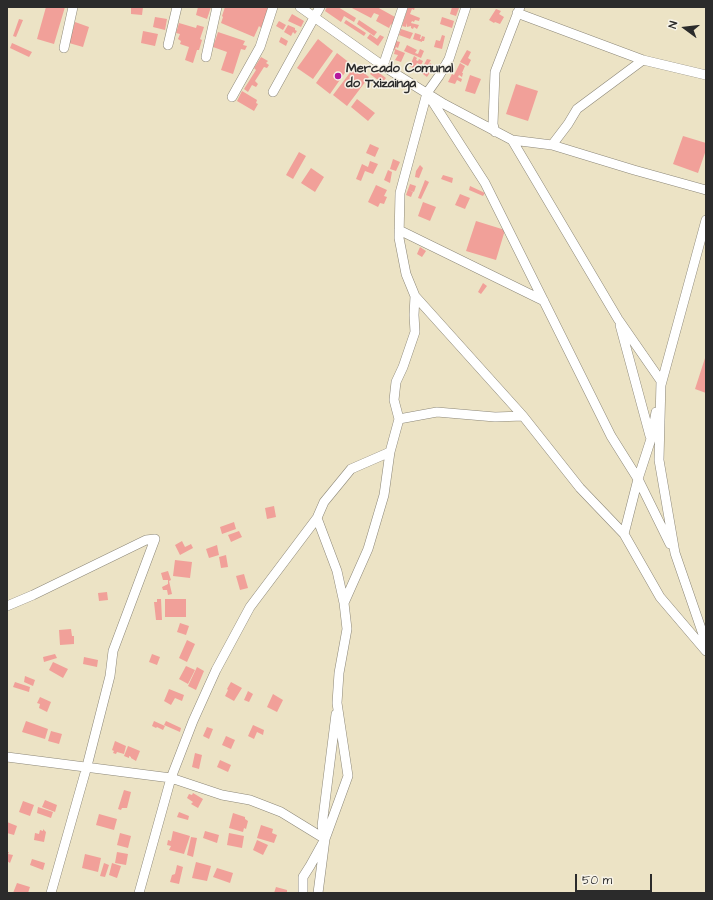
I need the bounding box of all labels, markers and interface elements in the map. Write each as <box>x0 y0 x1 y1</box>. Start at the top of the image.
north arrow <box>665 8 705 48</box>
text: N <box>665 19 681 30</box>
place label: Mercado Comunal do Txizainga <box>346 61 453 92</box>
marker: Mercado Comunal do Txizainga <box>333 71 343 81</box>
scale bar <box>577 866 654 892</box>
text: 50 m <box>582 872 612 889</box>

